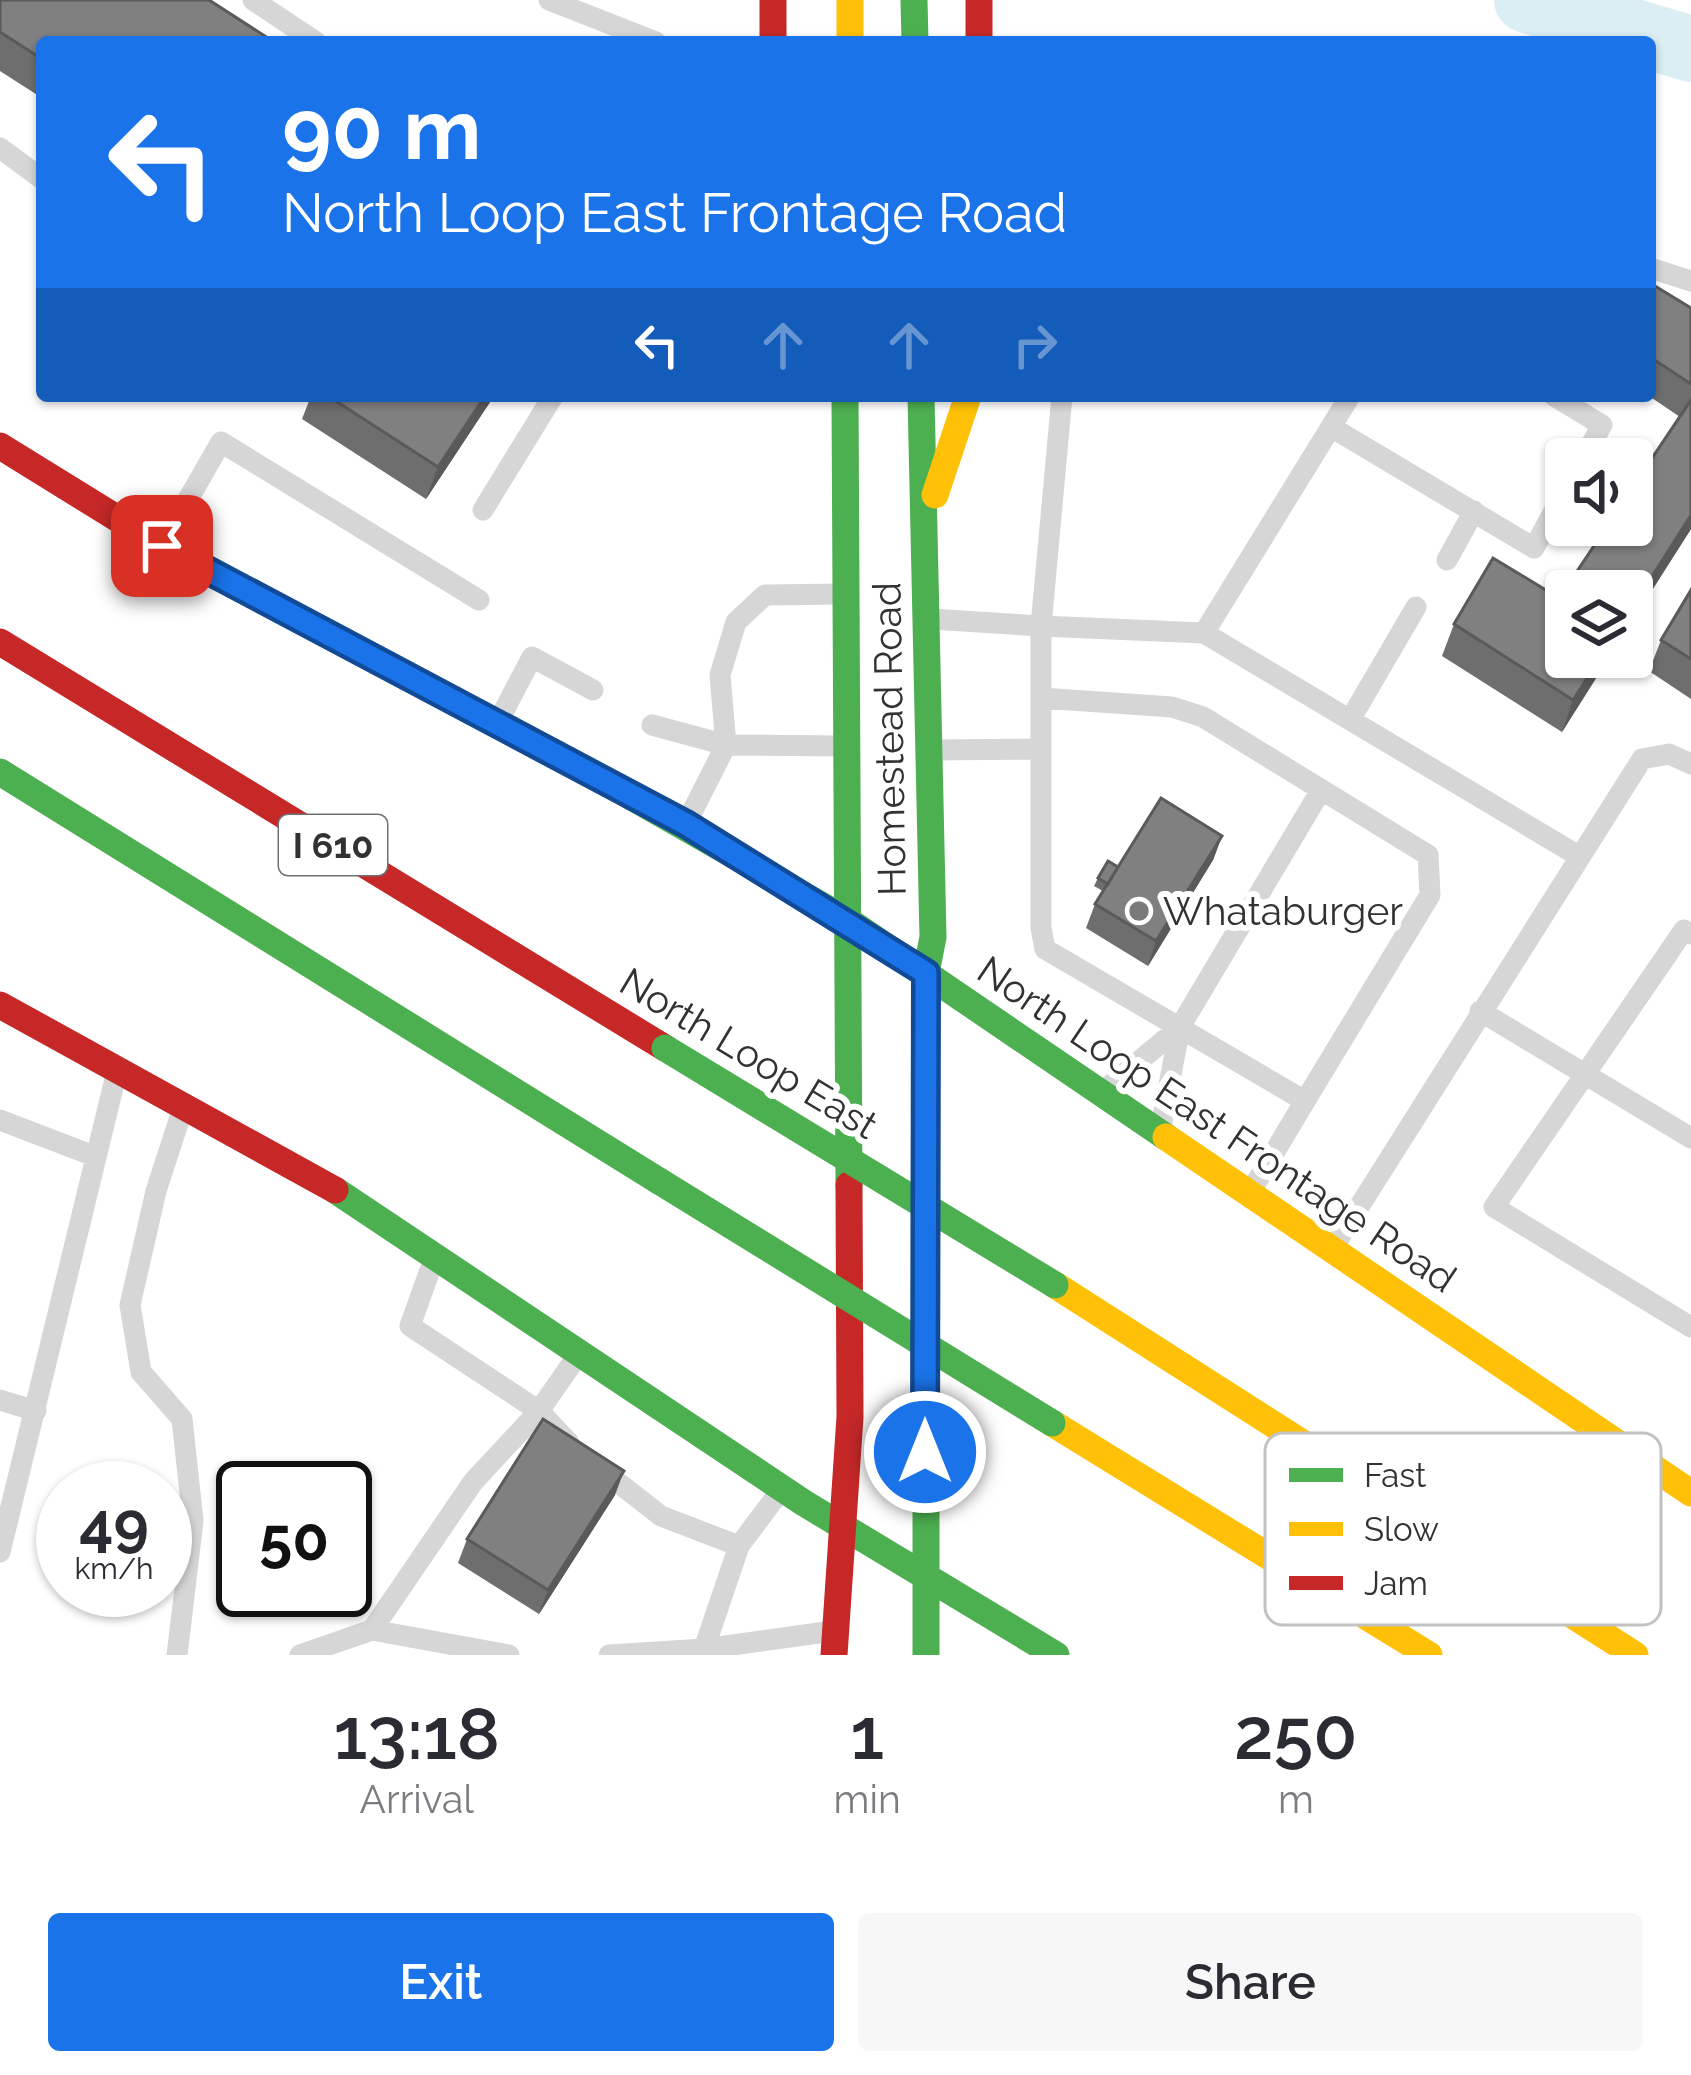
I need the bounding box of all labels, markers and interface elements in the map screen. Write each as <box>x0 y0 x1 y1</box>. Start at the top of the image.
text: 90 m <box>282 80 481 179</box>
icon: left <box>84 84 240 240</box>
text: North Loop East Frontage Road <box>282 181 1067 245</box>
icon: left <box>624 312 690 378</box>
icon: ahead <box>750 312 816 378</box>
icon: ahead <box>876 312 942 378</box>
icon: right <box>1002 312 1068 378</box>
map controls <box>1545 438 1653 678</box>
button: sound <box>1545 438 1653 546</box>
pin <box>111 495 213 597</box>
icon: arrive <box>129 513 195 579</box>
button: layers <box>1545 570 1653 678</box>
street label: Homestead Road <box>863 582 915 896</box>
road number: I 610 <box>279 815 387 875</box>
place label: Whataburger <box>1163 888 1403 934</box>
marker: Whataburger <box>1126 898 1152 924</box>
street label: North Loop East Frontage Road <box>969 946 1465 1302</box>
street label: North Loop East <box>612 958 886 1148</box>
position arrow <box>862 1389 988 1515</box>
legend <box>1265 1433 1661 1625</box>
text: Fast <box>1364 1456 1426 1495</box>
speed limit sign: 50 <box>216 1461 372 1617</box>
text: 49 <box>79 1489 149 1559</box>
text: Slow <box>1364 1510 1439 1549</box>
text: km/h <box>74 1551 154 1586</box>
text: Jam <box>1364 1564 1428 1603</box>
text: 13:18 <box>333 1691 500 1776</box>
text: 1 <box>850 1691 884 1776</box>
text: 250 <box>1234 1691 1358 1776</box>
text: Arrival <box>360 1776 474 1822</box>
text: min <box>834 1776 901 1822</box>
text: m <box>1278 1776 1314 1822</box>
button: Exit <box>48 1913 834 2051</box>
button: Share <box>858 1913 1643 2051</box>

